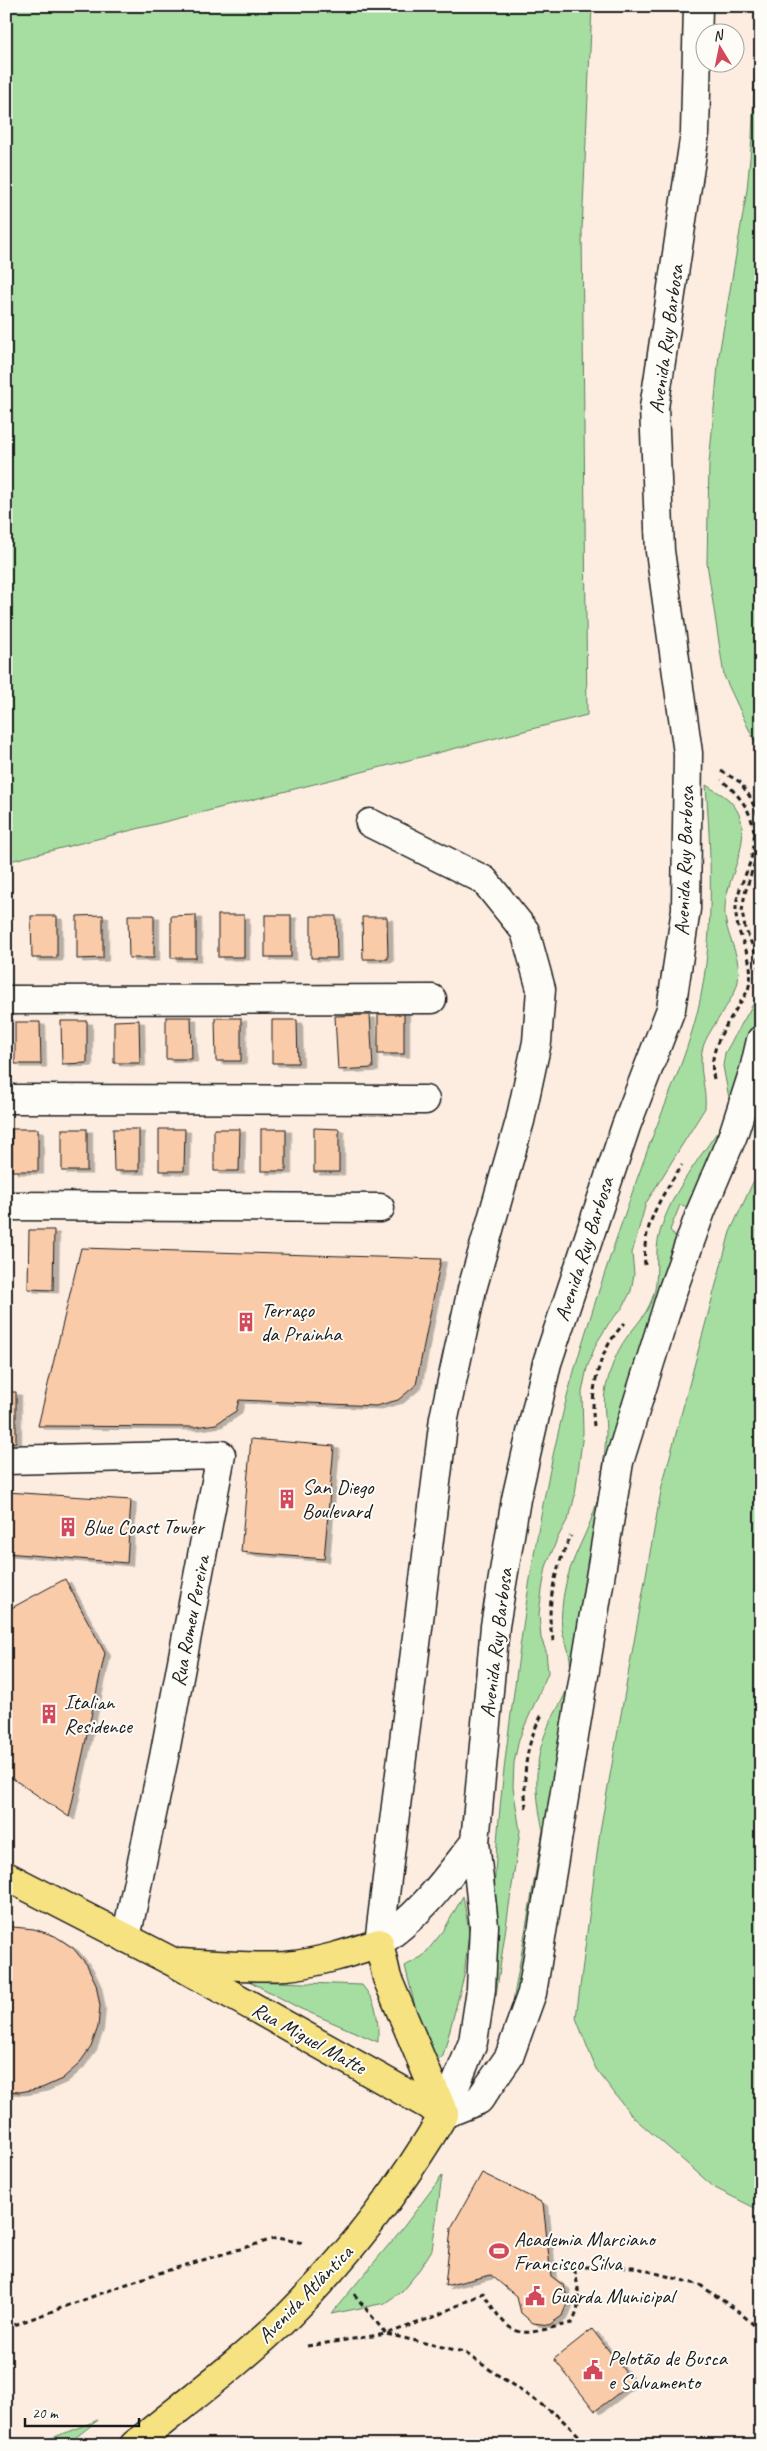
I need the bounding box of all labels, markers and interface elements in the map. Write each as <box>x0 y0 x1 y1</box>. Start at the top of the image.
north arrow <box>694 22 744 72</box>
text: N <box>712 26 726 45</box>
street label: Avenida Ruy Barbosa <box>643 261 690 415</box>
street label: Avenida Ruy Barbosa <box>668 784 700 936</box>
street label: Avenida Ruy Barbosa <box>548 1172 620 1324</box>
place label: Terraço da Prainha <box>261 1297 343 1347</box>
building icon: Terraço da Prainha <box>235 1311 257 1333</box>
place label: San Diego Boulevard <box>302 1474 375 1524</box>
building icon: San Diego Boulevard <box>276 1488 298 1510</box>
place label: Blue Coast Tower <box>83 1514 206 1540</box>
building icon: Blue Coast Tower <box>57 1516 79 1538</box>
street label: Rua Romeu Pereira <box>165 1551 216 1688</box>
street label: Avenida Ruy Barbosa <box>474 1565 518 1719</box>
place label: Italian Residence <box>64 1689 134 1739</box>
building icon: Italian Residence <box>38 1703 60 1725</box>
street label: Rua Miguel Matte <box>248 1996 372 2081</box>
place label: Academia Marciano Francisco Silva <box>514 2226 657 2276</box>
street label: Avenida Atlântica <box>252 2238 359 2348</box>
sports icon: Academia Marciano Francisco Silva <box>488 2240 510 2262</box>
place label: Guarda Municipal <box>550 2283 677 2309</box>
public building icon: Guarda Municipal <box>524 2285 546 2307</box>
place label: Pelotão de Busca e Salvamento <box>608 2345 729 2395</box>
public building icon: Pelotão de Busca e Salvamento <box>582 2359 604 2381</box>
scale bar <box>25 2396 139 2428</box>
text: 20 m <box>32 2404 59 2423</box>

